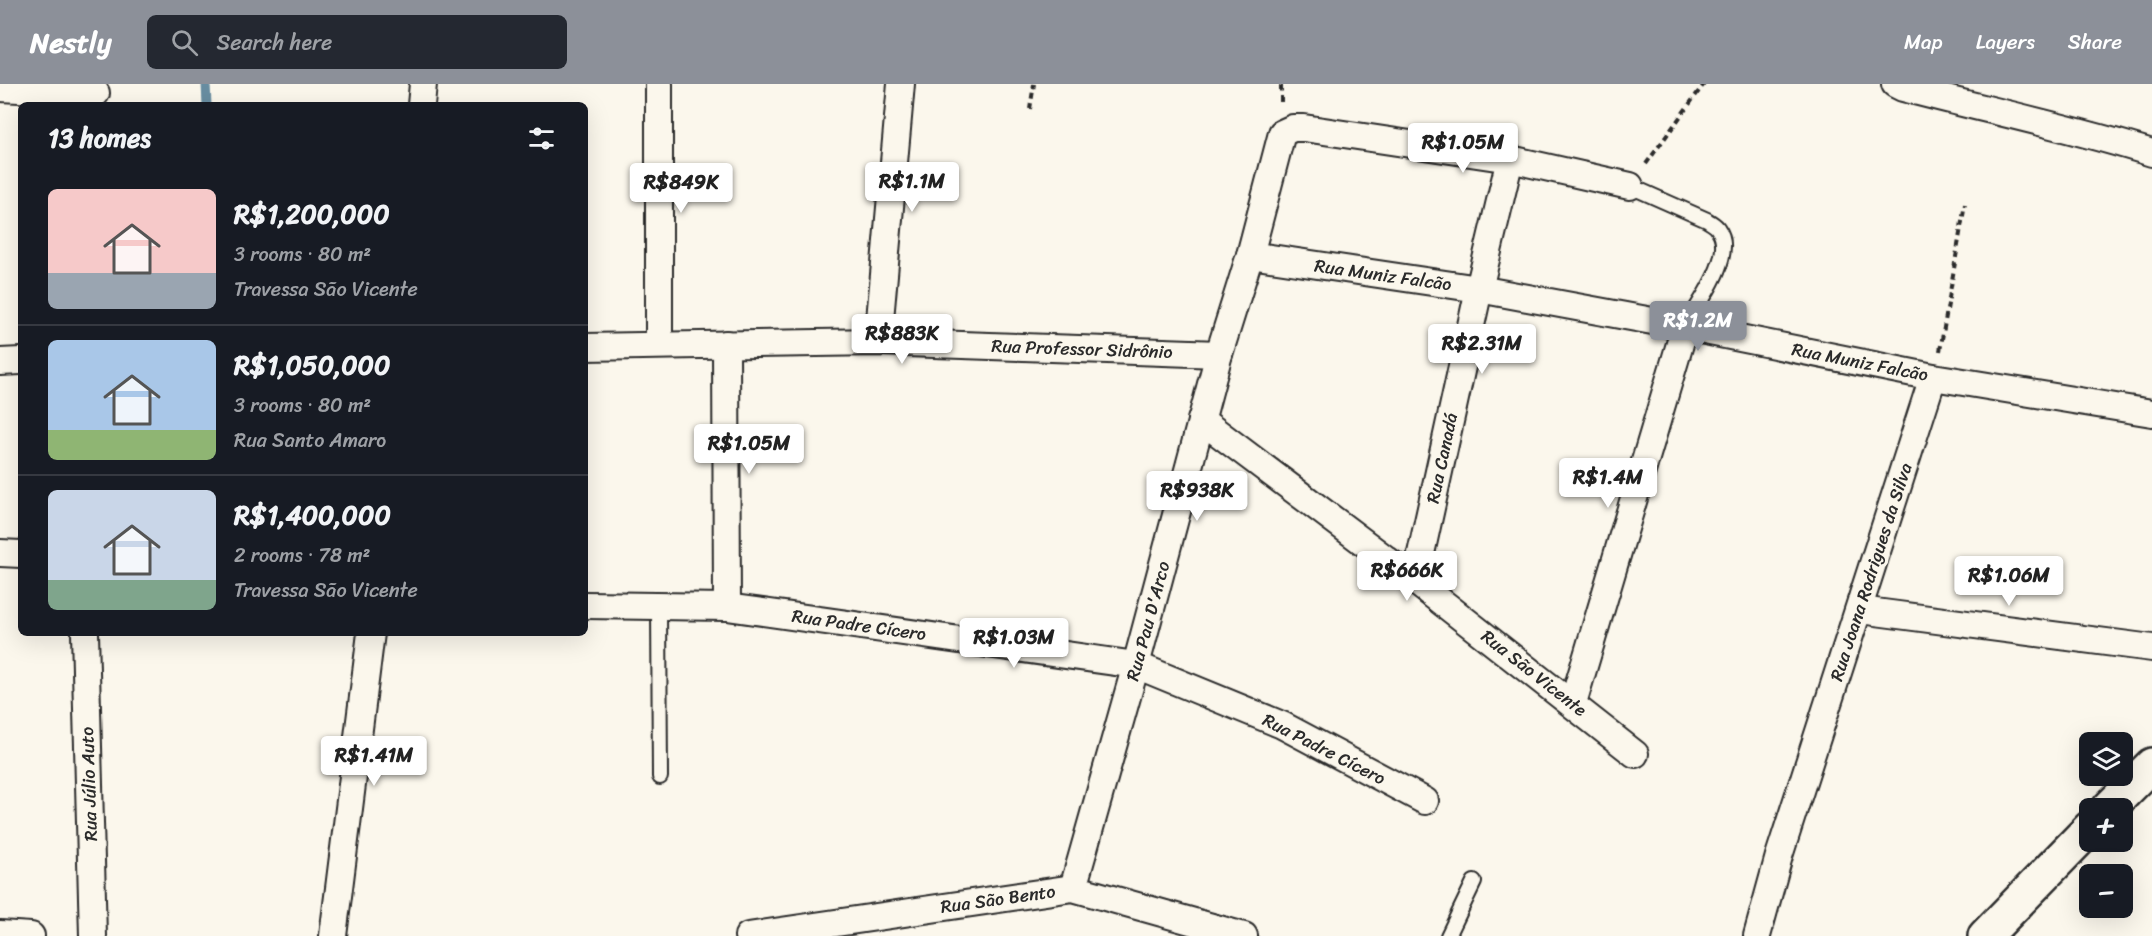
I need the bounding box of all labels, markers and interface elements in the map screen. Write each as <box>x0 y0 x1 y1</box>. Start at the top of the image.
search box <box>147 15 567 69</box>
text: Nestly <box>30 18 111 67</box>
text: Search here <box>216 23 332 62</box>
text: Map <box>1904 23 1943 61</box>
text: Layers <box>1976 23 2035 61</box>
text: Share <box>2068 23 2122 61</box>
icon: search <box>168 26 201 59</box>
text: 13 homes <box>48 115 151 161</box>
icon: filters <box>525 122 558 155</box>
pin: R$1.05M <box>1408 123 1518 174</box>
text: R$1.05M <box>1422 125 1504 160</box>
pin: R$1.1M <box>863 162 961 213</box>
pin: R$849K <box>632 163 730 214</box>
text: R$1.1M <box>879 164 945 199</box>
text: R$849K <box>644 165 718 200</box>
text: R$1,200,000 <box>234 191 390 237</box>
icon: home <box>96 213 168 285</box>
text: 3 rooms · 80 m² <box>234 237 371 272</box>
street label: Rua Muniz Falcão <box>1312 250 1454 300</box>
text: Travessa São Vicente <box>234 272 418 307</box>
pin: R$1.2M <box>1649 301 1747 352</box>
text: R$1.2M <box>1664 303 1732 338</box>
pin: R$883K <box>853 314 951 365</box>
text: R$883K <box>866 316 938 351</box>
pin: R$2.31M <box>1427 324 1537 375</box>
text: R$2.31M <box>1442 326 1522 361</box>
street label: Rua Professor Sidrônio <box>991 330 1173 368</box>
street label: Rua Muniz Falcão <box>1789 333 1931 391</box>
text: R$1,050,000 <box>234 342 390 388</box>
icon: home <box>96 364 168 436</box>
text: 3 rooms · 80 m² <box>234 388 371 423</box>
street label: Rua Canadá <box>1417 410 1467 506</box>
text: Rua Santo Amaro <box>234 423 386 458</box>
pin: R$1.05M <box>694 424 804 475</box>
text: R$1.05M <box>708 426 790 461</box>
pin: R$1.4M <box>1559 458 1657 509</box>
street label: Rua Joana Rodrigues da Silva <box>1821 459 1921 685</box>
text: R$1.4M <box>1573 460 1643 495</box>
pin: R$938K <box>1148 471 1246 522</box>
text: R$938K <box>1160 473 1234 508</box>
text: R$1,400,000 <box>234 492 391 538</box>
icon: home <box>96 514 168 586</box>
text: 2 rooms · 78 m² <box>234 538 370 573</box>
pin: R$666K <box>1358 551 1456 602</box>
text: R$666K <box>1371 553 1443 588</box>
pin: R$1.06M <box>1954 556 2064 607</box>
street label: Rua Pau D'Arco <box>1117 557 1179 685</box>
text: R$1.06M <box>1968 558 2050 593</box>
text: Travessa São Vicente <box>234 573 418 608</box>
street label: Rua Padre Cícero <box>790 600 928 650</box>
pin: R$1.03M <box>959 618 1069 669</box>
text: R$1.03M <box>974 620 1054 655</box>
street label: Rua São Vicente <box>1474 621 1594 725</box>
street label: Rua Padre Cícero <box>1257 704 1391 794</box>
street label: Rua Júlio Auto <box>71 726 107 842</box>
map controls <box>2079 732 2133 918</box>
button: layers <box>2079 732 2133 786</box>
pin: R$1.41M <box>319 736 429 787</box>
text: R$1.41M <box>335 738 413 773</box>
button: + <box>2079 798 2133 852</box>
button: − <box>2079 864 2133 918</box>
street label: Rua São Bento <box>938 875 1058 923</box>

